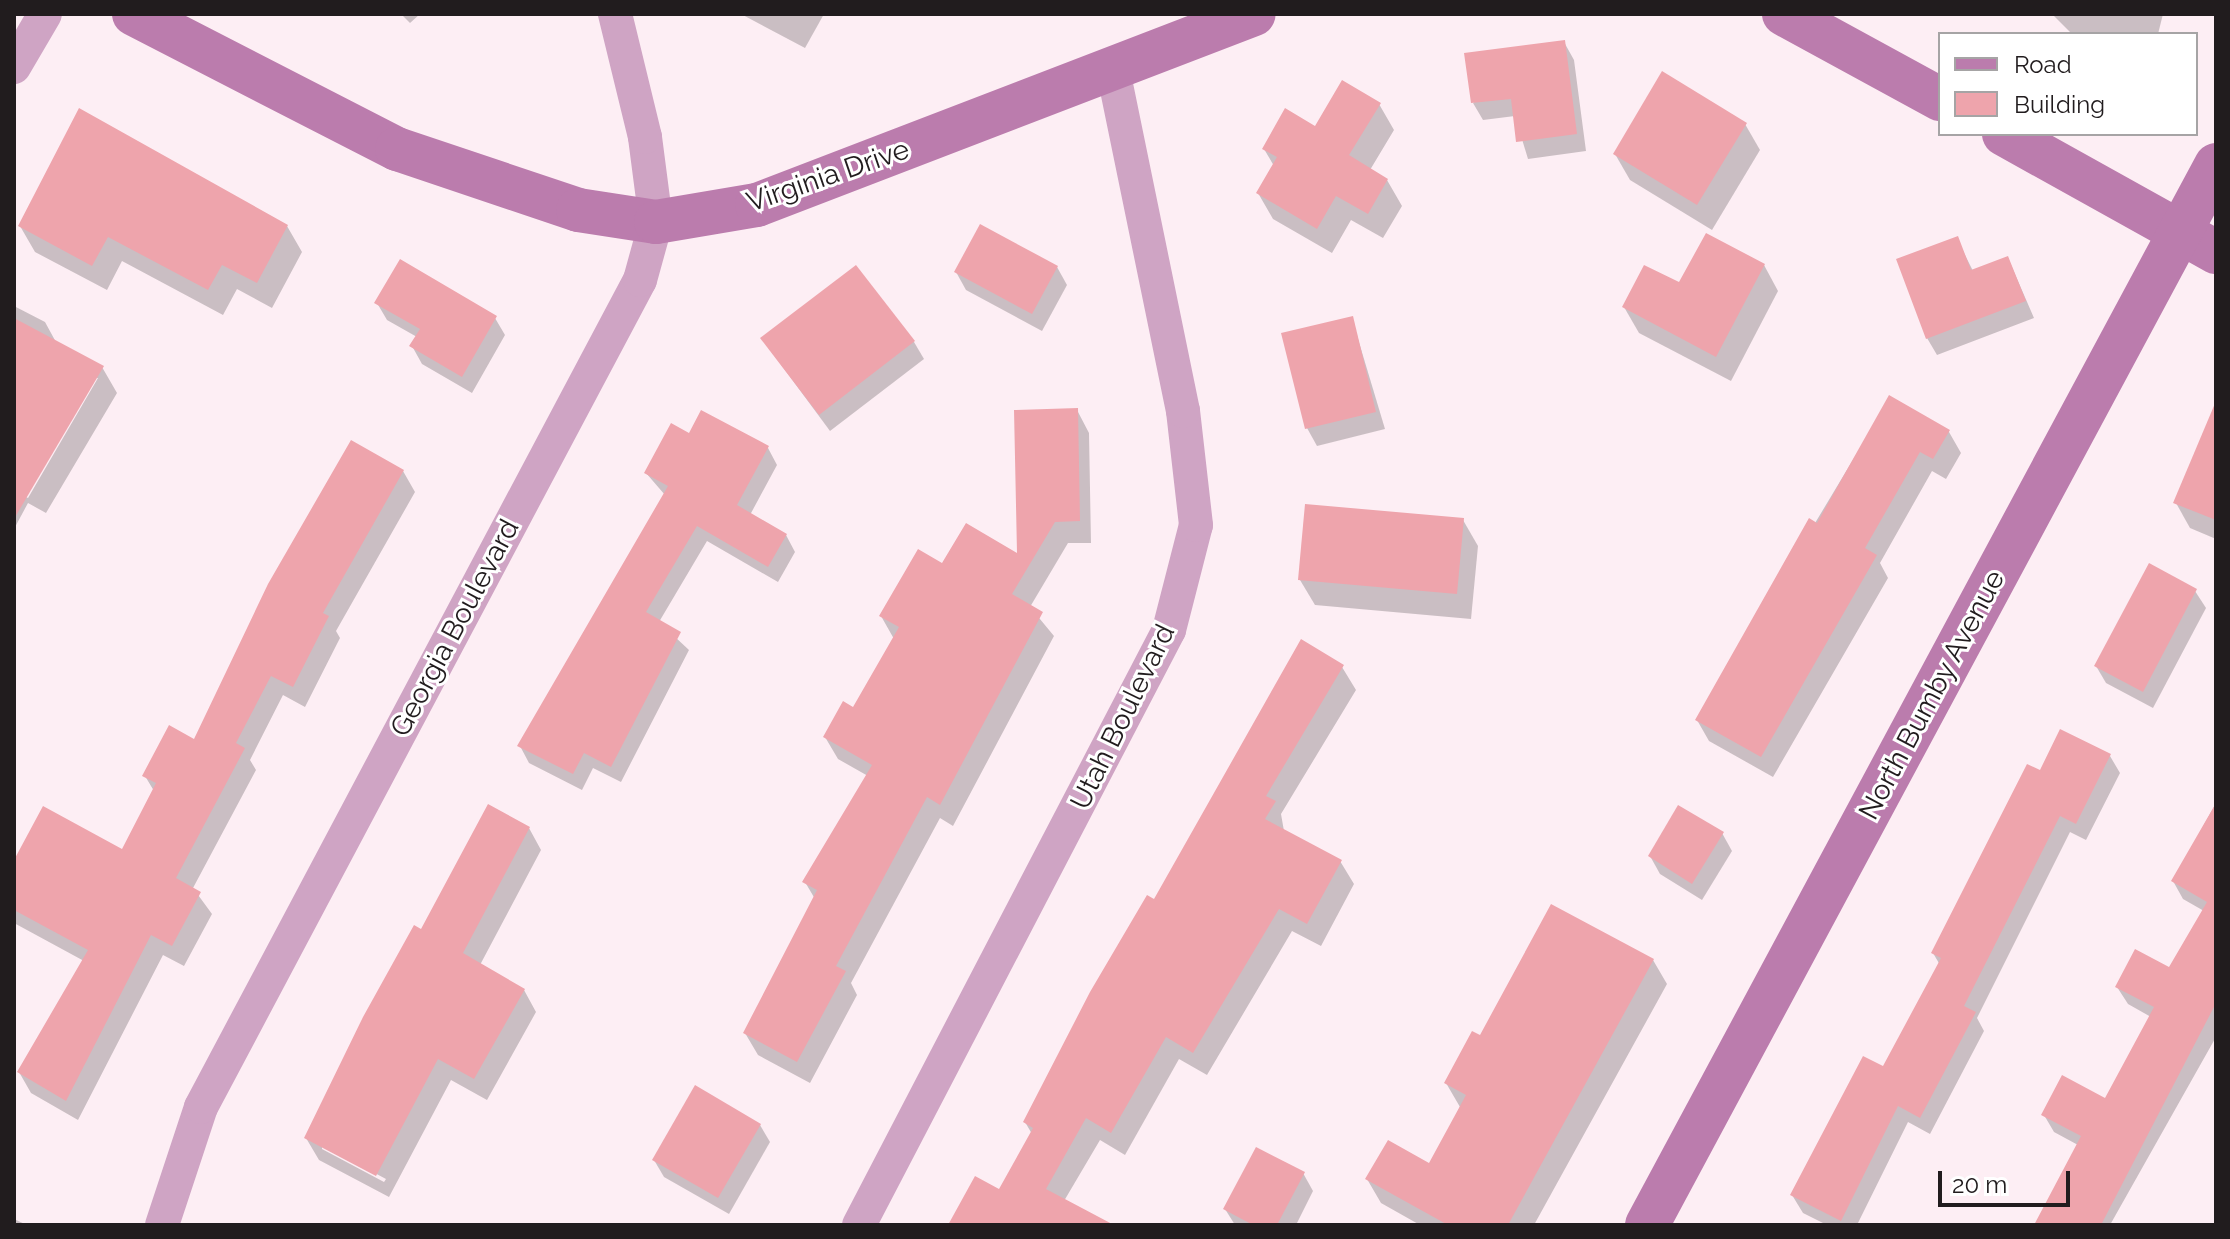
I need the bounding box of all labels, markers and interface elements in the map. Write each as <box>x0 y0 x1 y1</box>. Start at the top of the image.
legend <box>1938 32 2198 136</box>
text: Road <box>2014 50 2072 79</box>
text: Building <box>2014 90 2105 119</box>
street label: Virginia Drive <box>742 133 914 219</box>
street label: Georgia Boulevard <box>384 514 526 742</box>
street label: North Bumby Avenue <box>1852 564 2012 826</box>
street label: Utah Boulevard <box>1064 619 1182 815</box>
scale bar <box>1942 1155 2074 1205</box>
text: 20 m <box>1952 1170 2007 1199</box>

